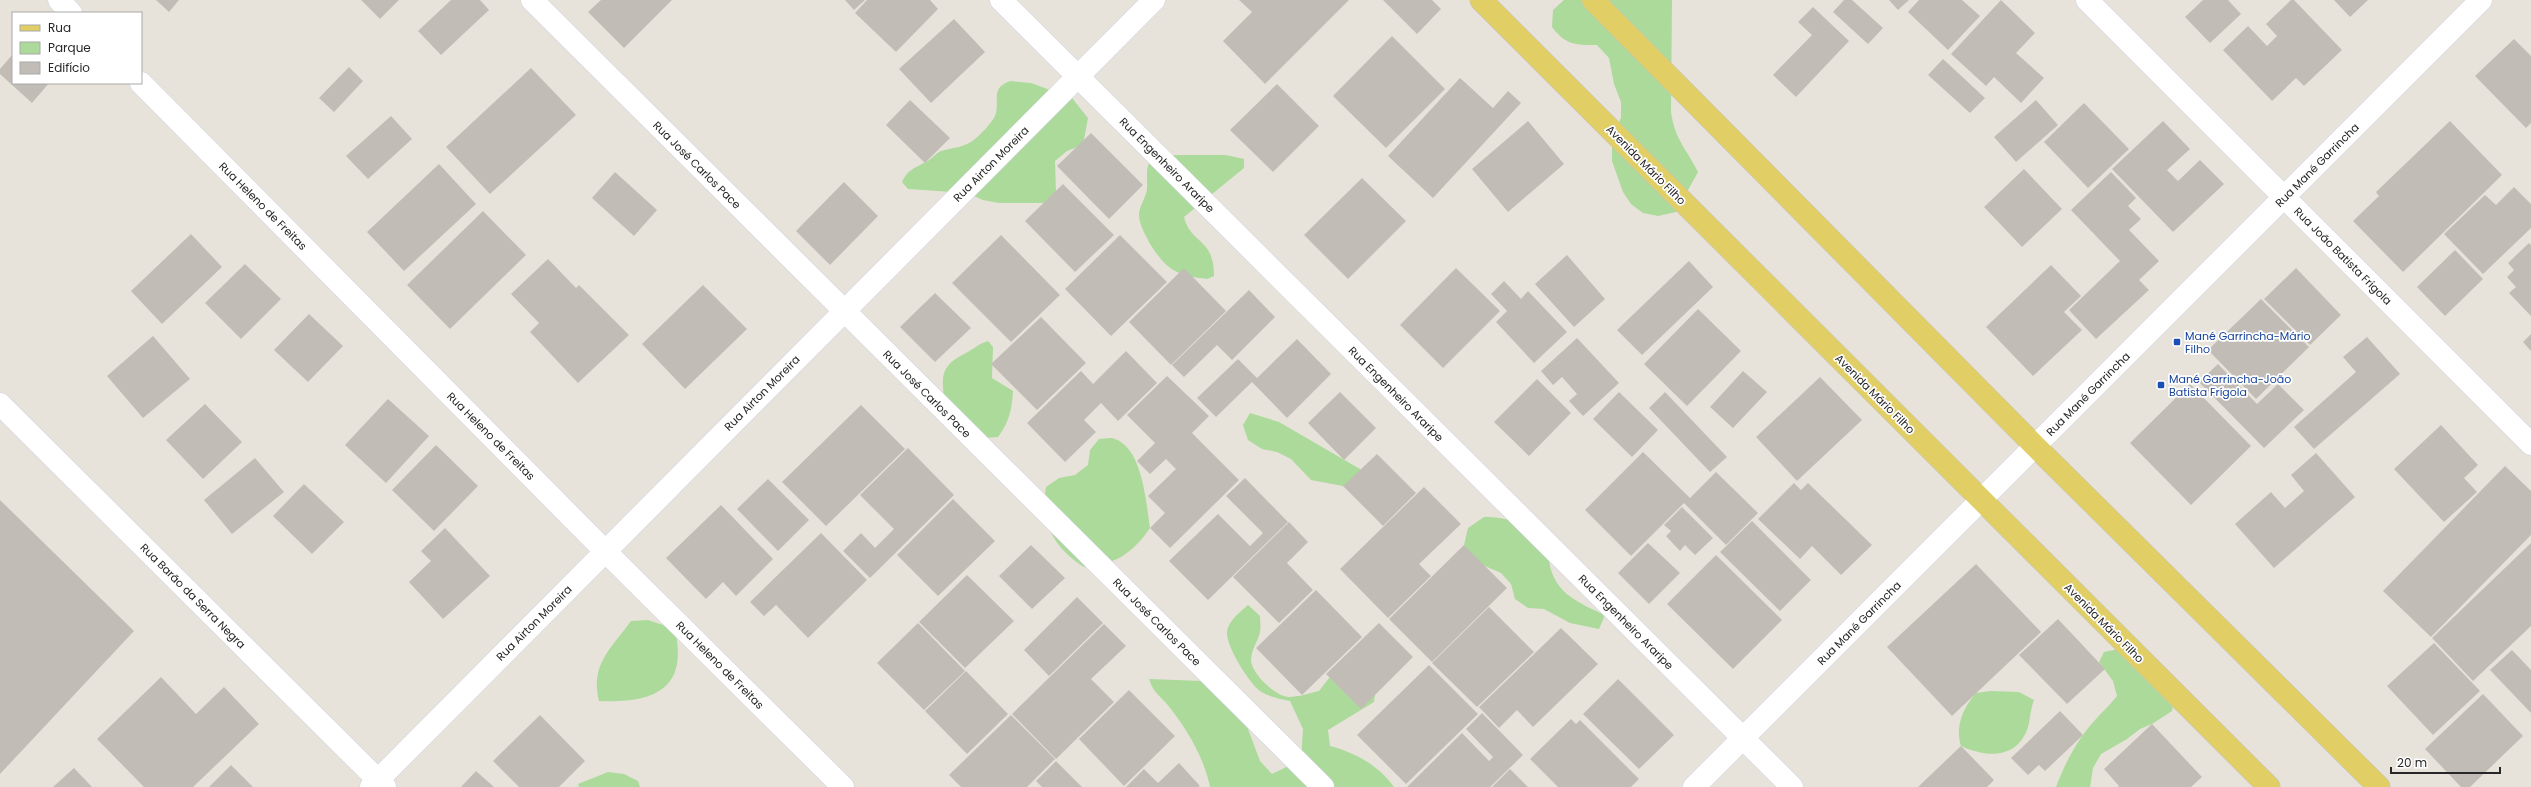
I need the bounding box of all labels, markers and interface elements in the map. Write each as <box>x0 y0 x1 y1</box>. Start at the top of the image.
legend <box>12 12 142 84</box>
text: Rua <box>48 19 71 36</box>
text: Parque <box>48 39 91 56</box>
text: Edifício <box>48 59 90 76</box>
street label: Rua Engenheiro Araripe <box>1116 114 1218 216</box>
street label: Rua José Carlos Pace <box>650 118 745 213</box>
street label: Rua Mané Garrincha <box>2271 119 2363 211</box>
street label: Avenida Mário Filho <box>1603 122 1689 208</box>
street label: Rua Airton Moreira <box>950 123 1032 205</box>
street label: Rua Heleno de Freitas <box>215 158 311 254</box>
street label: Rua João Batista Frigola <box>2291 204 2395 308</box>
place label: Mané Garrincha-Mário Filho <box>2185 328 2311 357</box>
marker: Mané Garrincha-Mário Filho <box>2172 337 2182 347</box>
street label: Rua Engenheiro Araripe <box>1345 343 1447 445</box>
street label: Rua José Carlos Pace <box>880 347 975 442</box>
street label: Rua Mané Garrincha <box>2042 348 2134 440</box>
street label: Avenida Mário Filho <box>1832 351 1918 437</box>
street label: Rua Airton Moreira <box>721 352 803 434</box>
place label: Mané Garrincha-João Batista Frígola <box>2169 371 2291 400</box>
marker: Mané Garrincha-João Batista Frígola <box>2156 380 2166 390</box>
street label: Rua Heleno de Freitas <box>443 388 539 484</box>
street label: Rua Barão da Serra Negra <box>137 540 249 652</box>
street label: Rua Engenheiro Araripe <box>1575 571 1677 673</box>
street label: Rua José Carlos Pace <box>1110 575 1205 670</box>
street label: Rua Mané Garrincha <box>1813 577 1905 669</box>
street label: Avenida Mário Filho <box>2061 580 2147 666</box>
street label: Rua Airton Moreira <box>493 582 575 664</box>
street label: Rua Heleno de Freitas <box>672 617 768 713</box>
scale bar <box>2391 749 2500 775</box>
text: 20 m <box>2397 754 2427 771</box>

